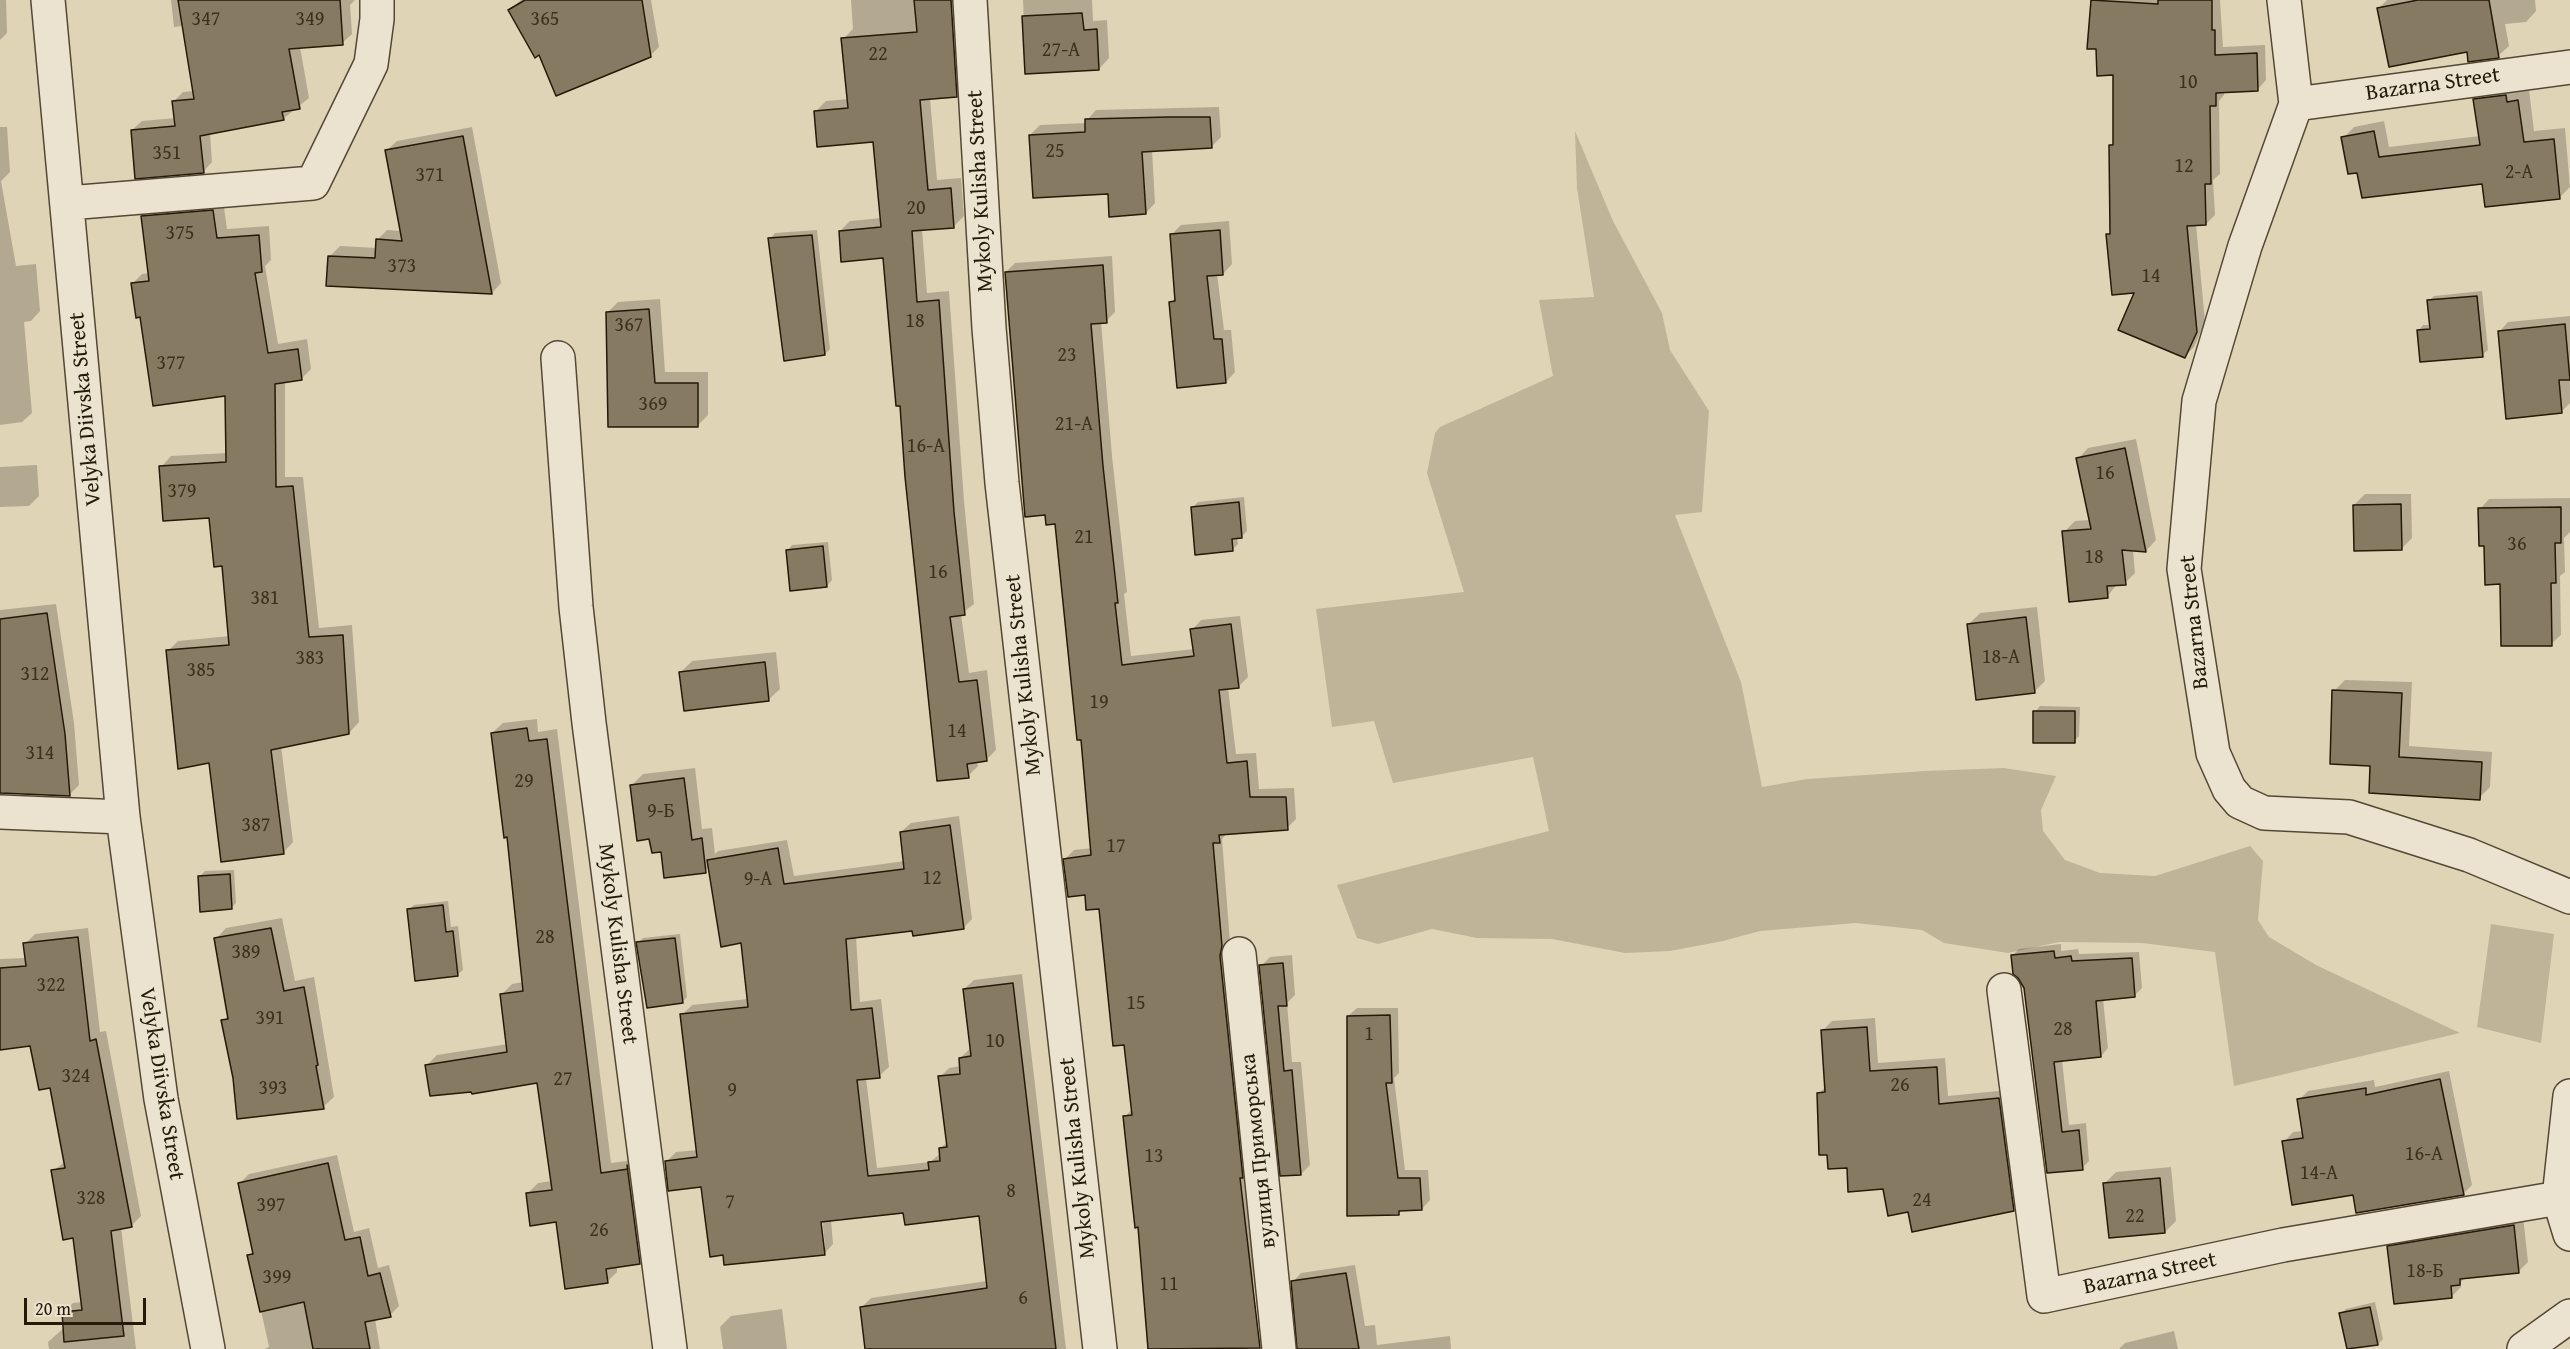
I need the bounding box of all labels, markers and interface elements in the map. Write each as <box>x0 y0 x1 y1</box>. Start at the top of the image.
house number: 347 <box>192 8 220 32</box>
house number: 349 <box>296 8 324 32</box>
house number: 365 <box>531 8 559 32</box>
house number: 27-А <box>1042 39 1080 63</box>
house number: 22 <box>868 43 888 67</box>
street label: Bazarna Street <box>2364 63 2502 107</box>
house number: 10 <box>2178 71 2198 95</box>
street label: Mykoly Kulisha Street <box>963 89 999 293</box>
house number: 25 <box>1045 140 1065 164</box>
house number: 351 <box>153 142 181 166</box>
house number: 12 <box>2174 155 2194 179</box>
house number: 2-А <box>2505 161 2533 185</box>
house number: 371 <box>416 164 444 188</box>
house number: 20 <box>906 197 926 221</box>
house number: 375 <box>166 222 194 246</box>
house number: 373 <box>388 255 416 279</box>
house number: 14 <box>2141 265 2161 289</box>
house number: 18 <box>905 310 925 334</box>
street label: Velyka Diivska Street <box>64 311 108 507</box>
house number: 367 <box>615 314 643 338</box>
house number: 23 <box>1057 344 1077 368</box>
house number: 377 <box>157 352 185 376</box>
house number: 369 <box>639 393 667 417</box>
house number: 21-А <box>1055 413 1093 437</box>
house number: 16-А <box>907 435 945 459</box>
house number: 16 <box>2095 462 2115 486</box>
house number: 379 <box>168 480 196 504</box>
house number: 21 <box>1074 526 1094 550</box>
house number: 36 <box>2507 533 2527 557</box>
house number: 18 <box>2084 546 2104 570</box>
street label: Bazarna Street <box>2175 553 2215 691</box>
house number: 16 <box>928 561 948 585</box>
street label: Mykoly Kulisha Street <box>1000 573 1048 777</box>
house number: 381 <box>251 587 279 611</box>
house number: 18-А <box>1982 646 2020 670</box>
house number: 383 <box>296 647 324 671</box>
house number: 385 <box>187 659 215 683</box>
house number: 312 <box>21 663 49 687</box>
house number: 19 <box>1089 691 1109 715</box>
house number: 14 <box>947 720 967 744</box>
house number: 314 <box>26 742 54 766</box>
house number: 29 <box>514 770 534 794</box>
house number: 9-Б <box>647 800 675 824</box>
house number: 387 <box>242 814 270 838</box>
house number: 17 <box>1106 835 1126 859</box>
street label: Mykoly Kulisha Street <box>592 842 642 1046</box>
house number: 12 <box>922 867 942 891</box>
house number: 9-А <box>744 868 772 892</box>
house number: 28 <box>535 926 555 950</box>
house number: 389 <box>232 941 260 965</box>
house number: 322 <box>37 974 65 998</box>
street label: Velyka Diivska Street <box>133 986 189 1182</box>
house number: 15 <box>1126 992 1146 1016</box>
house number: 391 <box>256 1007 284 1031</box>
house number: 28 <box>2053 1018 2073 1042</box>
house number: 1 <box>1364 1023 1374 1047</box>
house number: 10 <box>985 1030 1005 1054</box>
street label: вулиця Приморська <box>1236 1052 1282 1250</box>
street label: Mykoly Kulisha Street <box>1054 1056 1102 1260</box>
house number: 324 <box>62 1065 90 1089</box>
house number: 27 <box>553 1068 573 1092</box>
house number: 26 <box>1890 1074 1910 1098</box>
house number: 393 <box>259 1077 287 1101</box>
house number: 9 <box>727 1079 737 1103</box>
house number: 16-А <box>2405 1143 2443 1167</box>
house number: 13 <box>1144 1145 1164 1169</box>
house number: 14-А <box>2300 1162 2338 1186</box>
house number: 8 <box>1006 1180 1016 1204</box>
house number: 328 <box>77 1187 105 1211</box>
house number: 24 <box>1912 1189 1932 1213</box>
house number: 7 <box>725 1191 735 1215</box>
house number: 397 <box>257 1194 285 1218</box>
house number: 22 <box>2125 1205 2145 1229</box>
house number: 26 <box>589 1219 609 1243</box>
street label: Bazarna Street <box>2081 1247 2219 1301</box>
house number: 18-Б <box>2406 1260 2444 1284</box>
house number: 399 <box>263 1266 291 1290</box>
house number: 11 <box>1159 1273 1179 1297</box>
scale bar <box>27 1286 148 1324</box>
house number: 6 <box>1018 1287 1028 1311</box>
text: 20 m <box>35 1295 71 1322</box>

